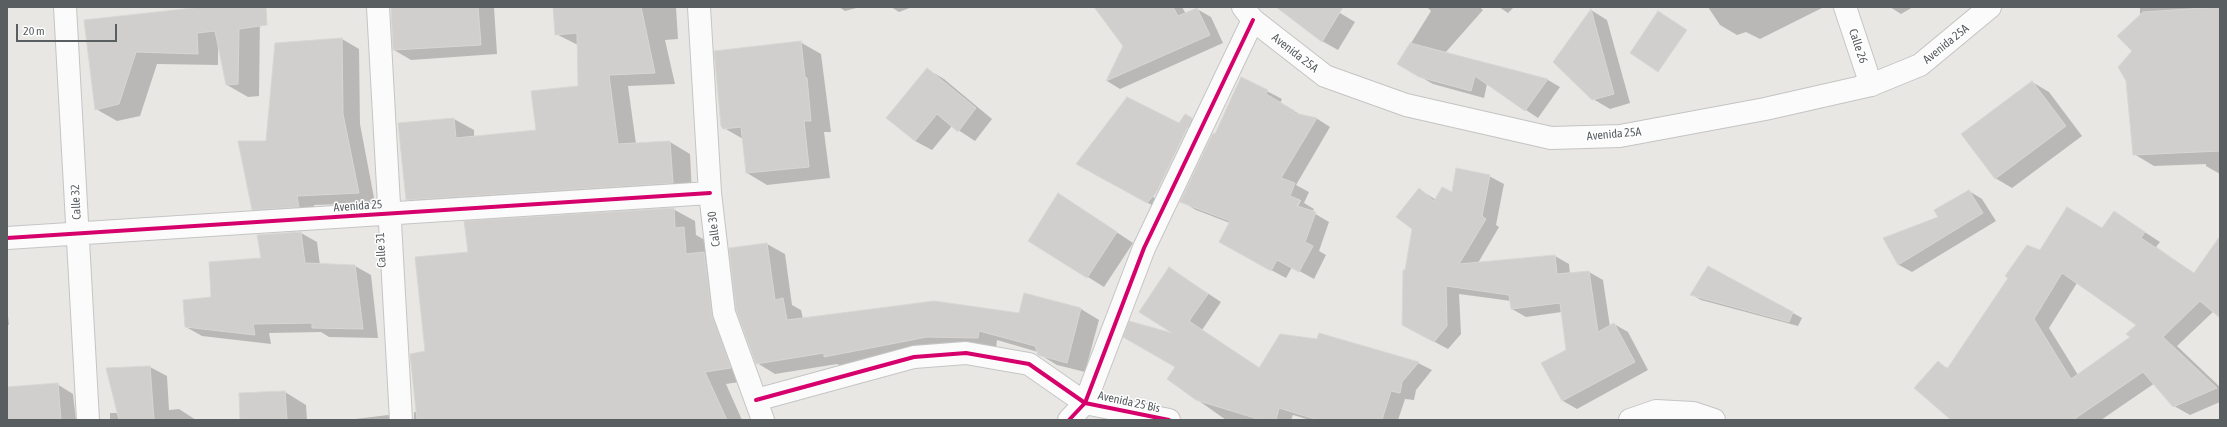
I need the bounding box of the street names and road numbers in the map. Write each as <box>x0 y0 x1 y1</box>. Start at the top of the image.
street label: Avenida 25A <box>1920 21 1972 67</box>
street label: Calle 26 <box>1845 27 1871 65</box>
street label: Avenida 25A <box>1269 30 1321 76</box>
street label: Avenida 25A <box>1586 124 1642 144</box>
street label: Calle 32 <box>68 184 84 220</box>
street label: Avenida 25 <box>333 197 383 215</box>
street label: Calle 30 <box>705 210 723 248</box>
street label: Calle 31 <box>373 232 389 268</box>
street label: Avenida 25 Bis <box>1097 388 1161 416</box>

